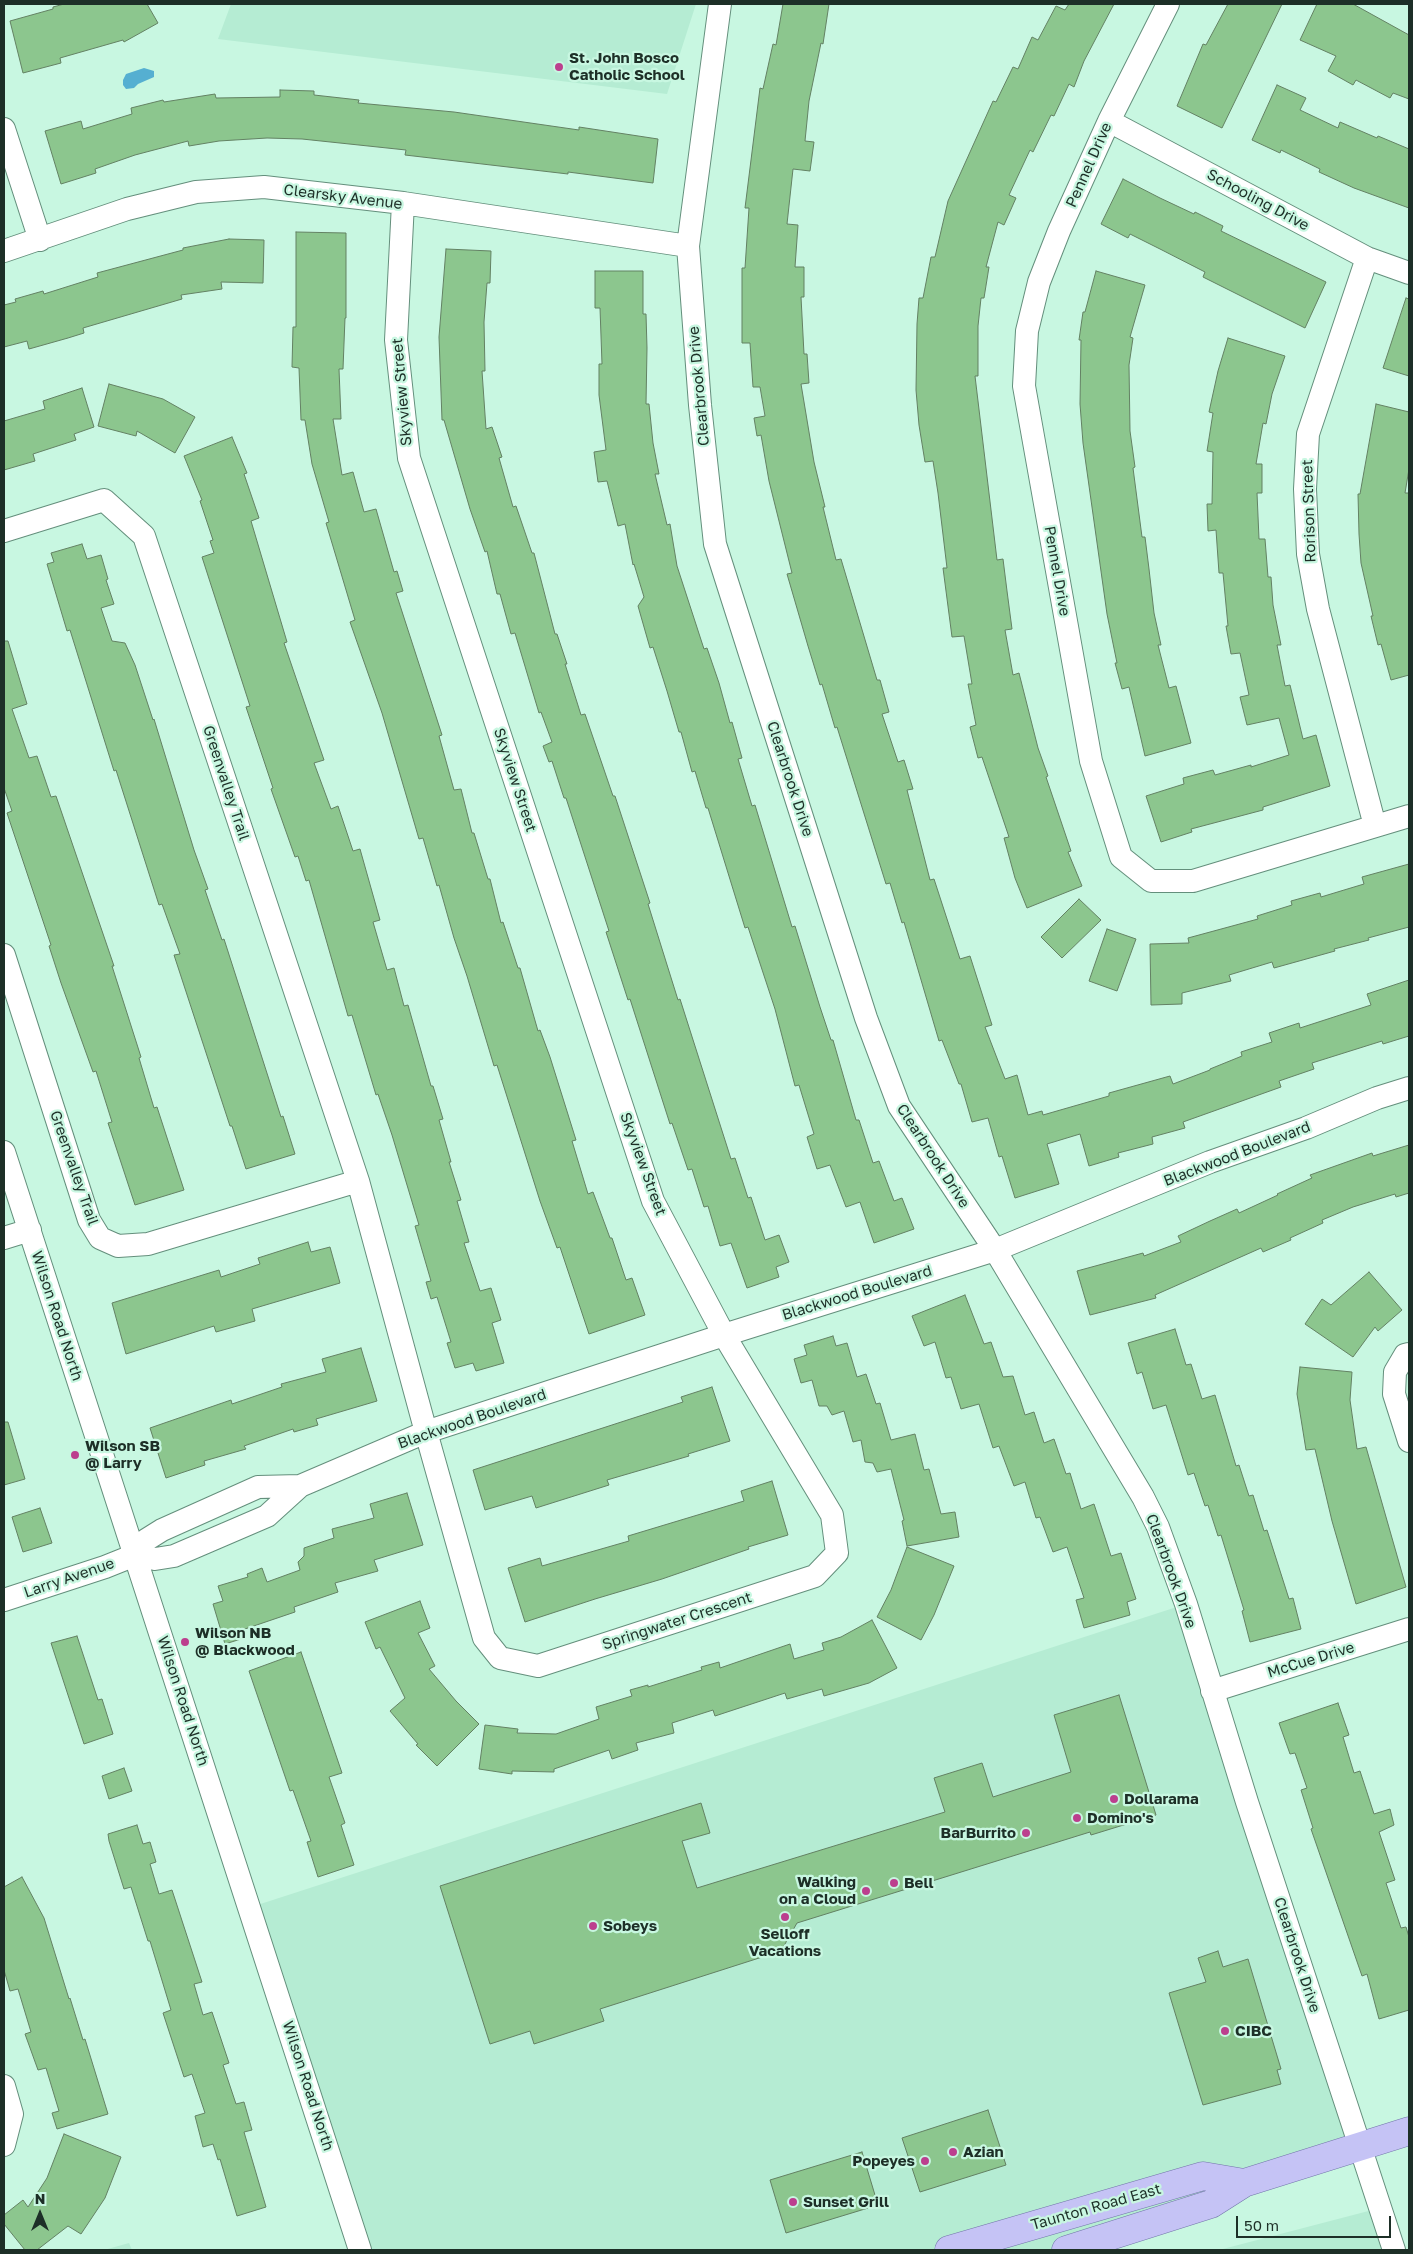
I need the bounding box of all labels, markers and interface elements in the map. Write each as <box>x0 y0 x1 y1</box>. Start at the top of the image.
place label: St. John Bosco Catholic School <box>569 49 685 84</box>
marker: St. John Bosco Catholic School <box>553 61 565 73</box>
street label: Pennel Drive <box>1062 120 1116 210</box>
street label: Schooling Drive <box>1204 165 1312 235</box>
street label: Clearsky Avenue <box>283 181 403 213</box>
street label: Clearbrook Drive <box>685 325 713 447</box>
street label: Skyview Street <box>388 337 416 447</box>
street label: Rorison Street <box>1298 459 1320 563</box>
street label: Pennel Drive <box>1040 525 1074 617</box>
street label: Clearbrook Drive <box>763 719 817 839</box>
street label: Greenvalley Trail <box>199 723 253 843</box>
street label: Skyview Street <box>490 726 540 834</box>
street label: Clearbrook Drive <box>893 1101 973 1211</box>
street label: Greenvalley Trail <box>46 1108 102 1228</box>
street label: Skyview Street <box>616 1110 670 1218</box>
street label: Blackwood Boulevard <box>1161 1118 1313 1190</box>
street label: Wilson Road North <box>28 1249 86 1383</box>
street label: Blackwood Boulevard <box>780 1262 934 1324</box>
street label: Blackwood Boulevard <box>395 1385 549 1453</box>
place label: Wilson SB @ Larry <box>85 1437 160 1472</box>
marker: Wilson SB @ Larry <box>69 1449 81 1461</box>
street label: Clearbrook Drive <box>1142 1511 1200 1631</box>
street label: Larry Avenue <box>21 1554 117 1602</box>
street label: Springwater Crescent <box>600 1588 754 1654</box>
place label: Wilson NB @ Blackwood <box>195 1624 295 1659</box>
street label: Wilson Road North <box>154 1634 212 1768</box>
marker: Wilson NB @ Blackwood <box>179 1636 191 1648</box>
street label: McCue Drive <box>1265 1638 1357 1682</box>
place label: Dollarama <box>1124 1790 1199 1808</box>
marker: Dollarama <box>1108 1793 1120 1805</box>
place label: Domino's <box>1087 1809 1154 1827</box>
marker: Domino's <box>1071 1812 1083 1824</box>
place label: BarBurrito <box>941 1824 1016 1842</box>
marker: BarBurrito <box>1020 1827 1032 1839</box>
place label: Walking on a Cloud <box>779 1873 856 1908</box>
place label: Bell <box>904 1874 933 1892</box>
marker: Bell <box>888 1877 900 1889</box>
marker: Walking on a Cloud <box>860 1885 872 1897</box>
street label: Clearbrook Drive <box>1270 1895 1324 2015</box>
marker: Selloff Vacations <box>779 1911 791 1923</box>
place label: Sobeys <box>603 1917 657 1935</box>
marker: Sobeys <box>587 1920 599 1932</box>
place label: Selloff Vacations <box>749 1925 821 1960</box>
street label: Wilson Road North <box>279 2019 337 2153</box>
place label: CIBC <box>1235 2022 1272 2040</box>
marker: CIBC <box>1219 2025 1231 2037</box>
place label: Azian <box>963 2143 1003 2161</box>
marker: Azian <box>947 2146 959 2158</box>
place label: Popeyes <box>852 2152 915 2170</box>
marker: Popeyes <box>919 2155 931 2167</box>
street label: Taunton Road East <box>1029 2180 1163 2234</box>
north arrow <box>15 2189 65 2239</box>
text: N <box>35 2190 45 2207</box>
place label: Sunset Grill <box>803 2193 889 2211</box>
marker: Sunset Grill <box>787 2196 799 2208</box>
scale bar <box>1238 2206 1393 2238</box>
text: 50 m <box>1244 2216 1279 2234</box>

